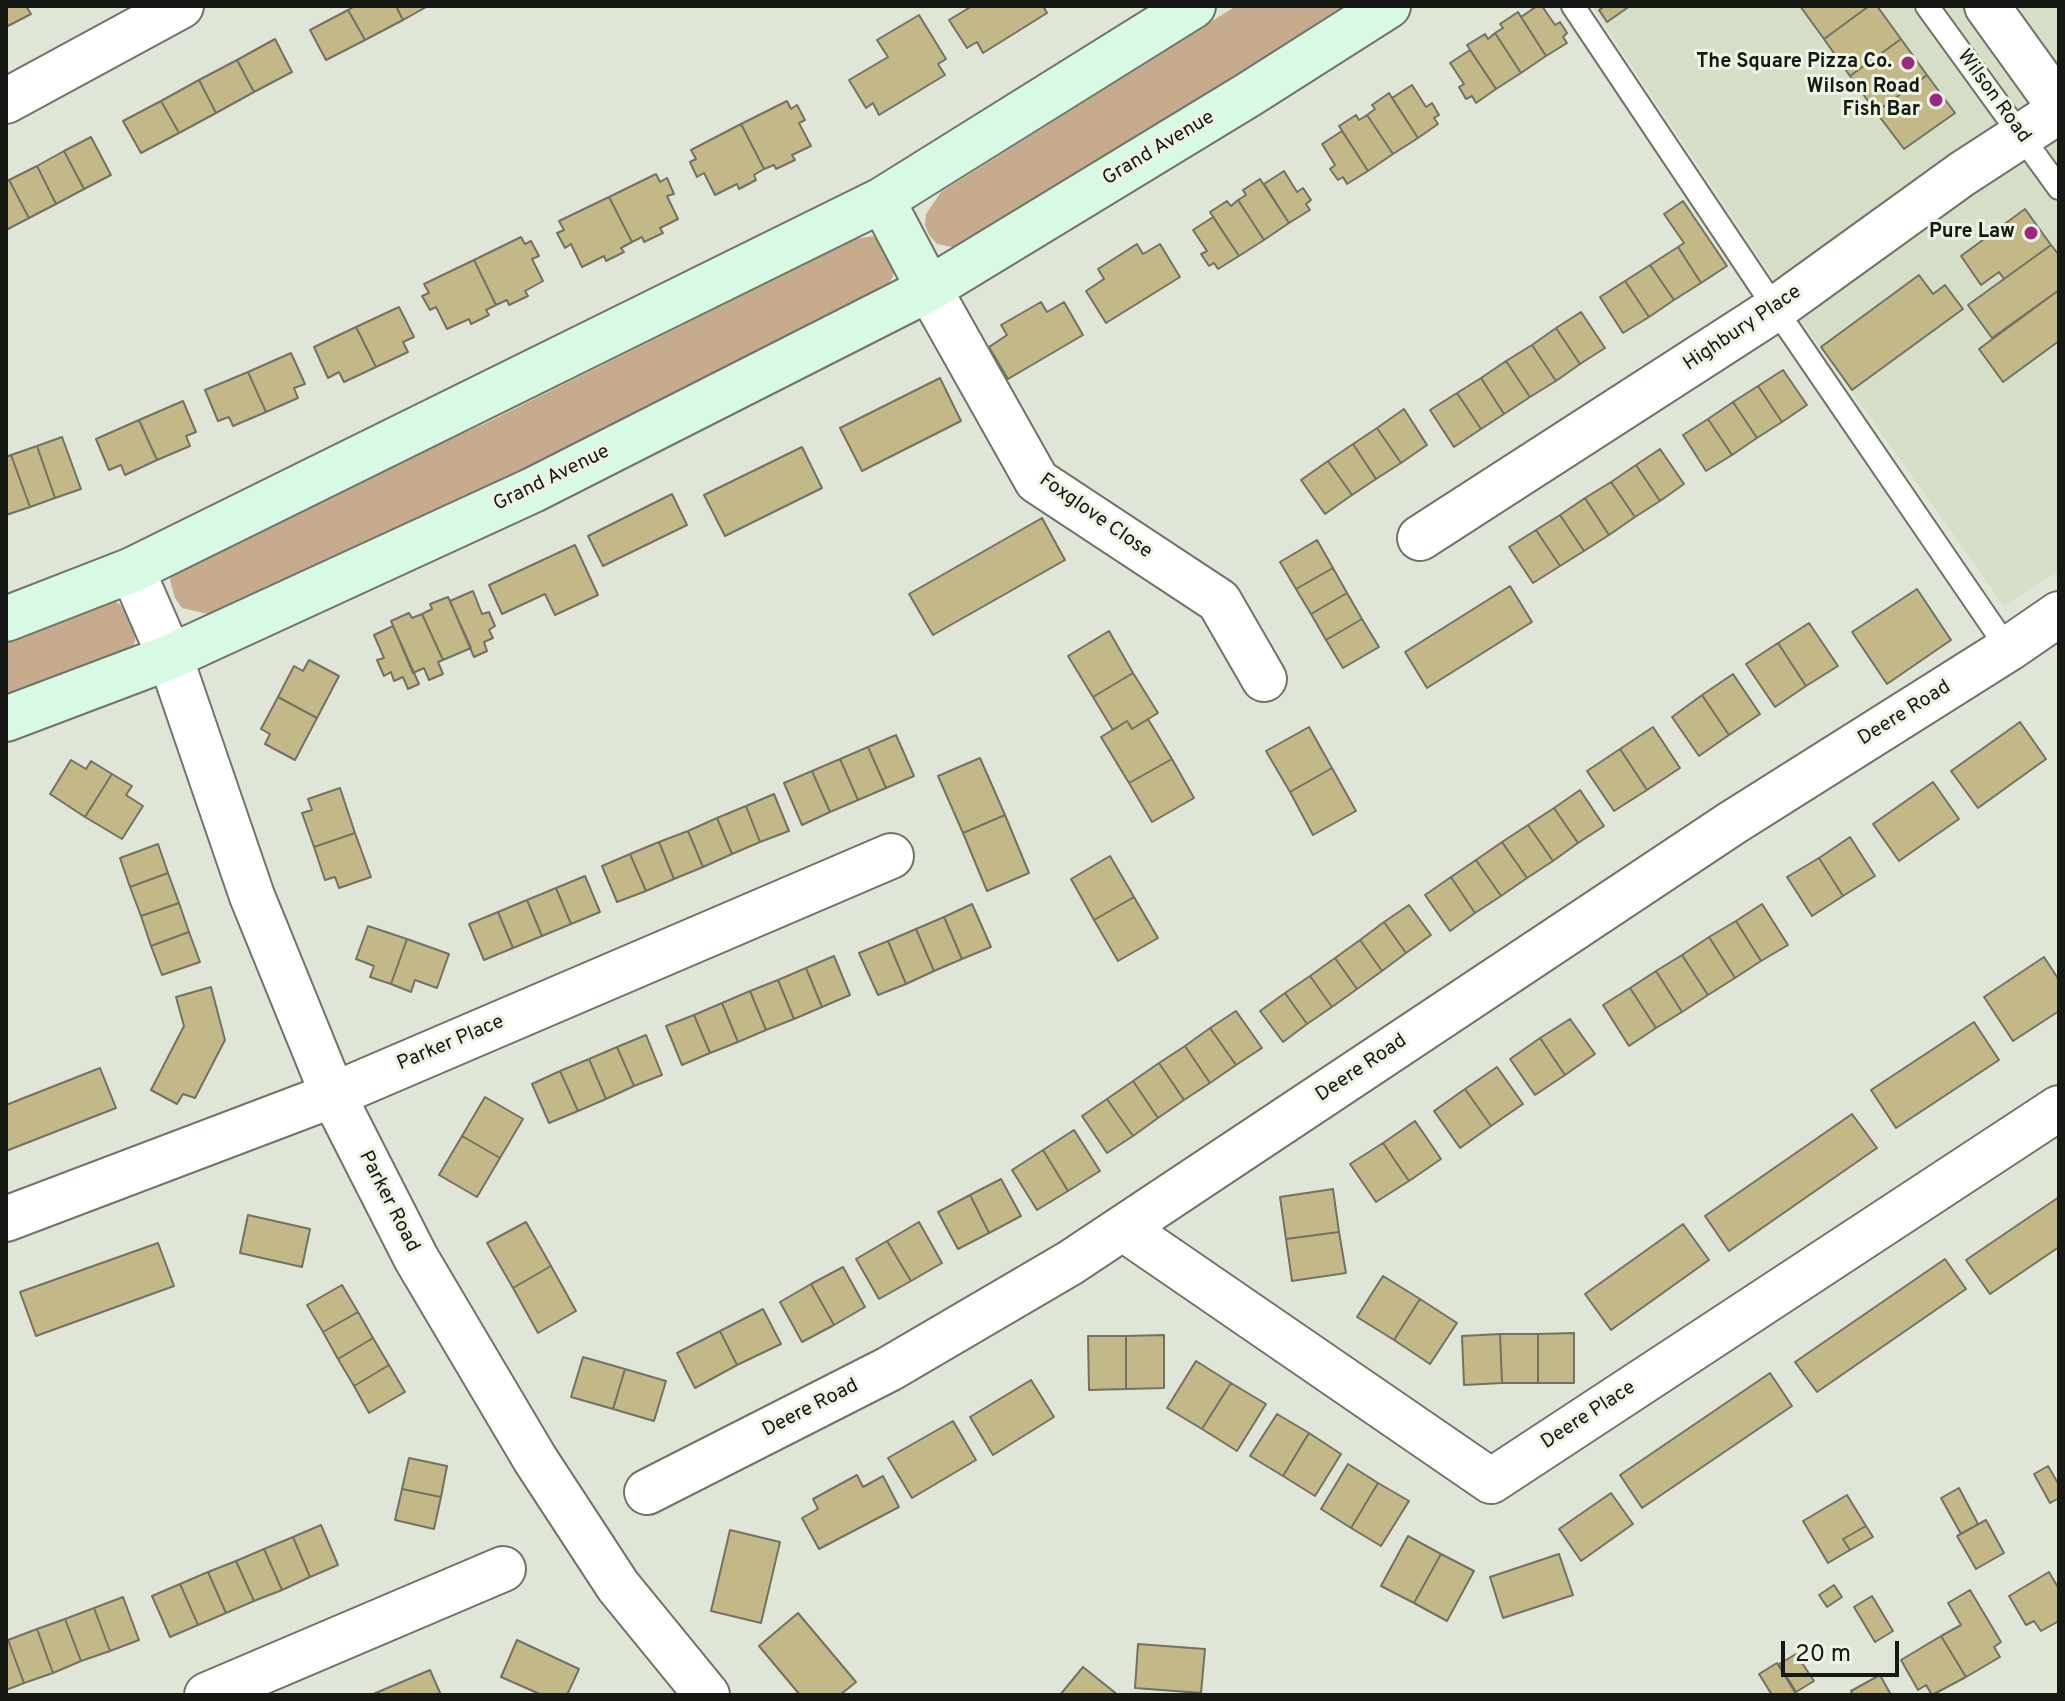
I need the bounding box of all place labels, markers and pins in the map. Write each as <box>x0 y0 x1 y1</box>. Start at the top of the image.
place label: The Square Pizza Co. <box>1696 51 1892 75</box>
marker: The Square Pizza Co. <box>1899 54 1917 72</box>
place label: Wilson Road Fish Bar <box>1807 76 1920 123</box>
marker: Wilson Road Fish Bar <box>1927 91 1945 109</box>
place label: Pure Law <box>1929 221 2015 245</box>
marker: Pure Law <box>2022 224 2040 242</box>

